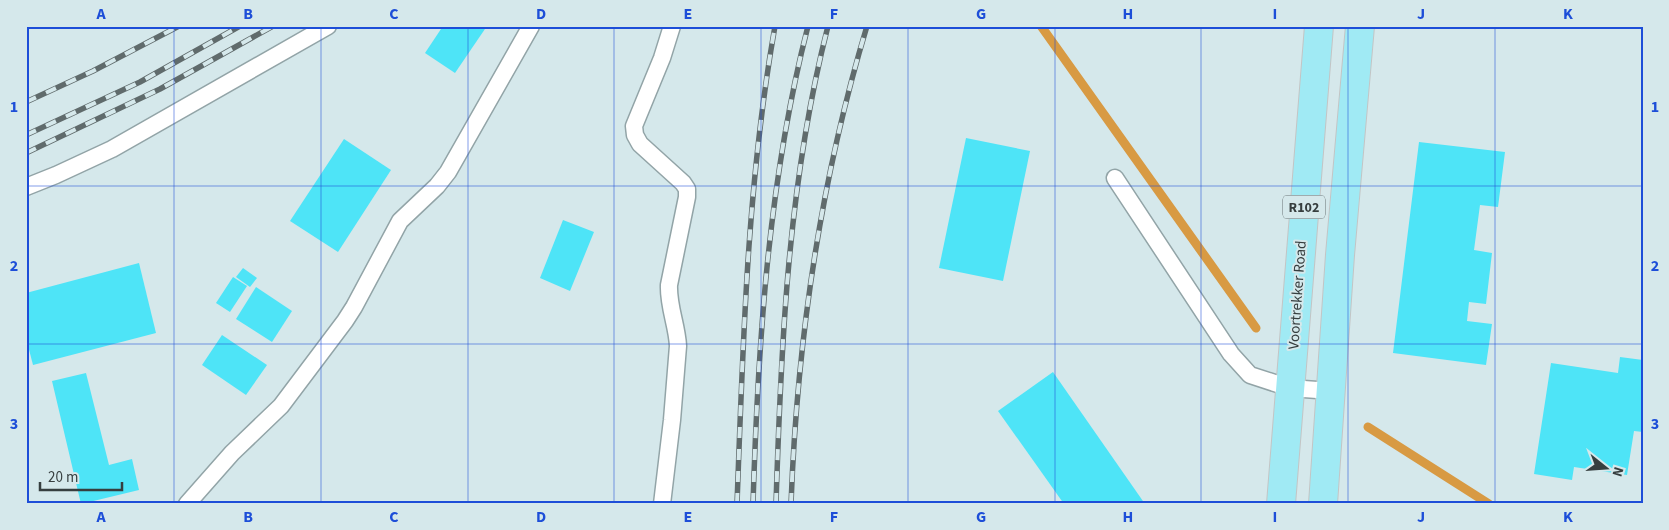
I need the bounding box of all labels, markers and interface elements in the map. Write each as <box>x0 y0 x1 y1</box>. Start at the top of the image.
text: A <box>95 3 106 25</box>
text: B <box>243 3 253 25</box>
text: C <box>389 3 399 25</box>
text: D <box>536 3 546 25</box>
text: E <box>684 3 692 25</box>
text: F <box>830 3 838 25</box>
text: G <box>976 3 986 25</box>
text: H <box>1123 3 1133 25</box>
text: I <box>1273 3 1277 25</box>
text: J <box>1417 3 1425 25</box>
text: K <box>1563 3 1573 25</box>
text: 1 <box>10 96 18 118</box>
text: 1 <box>1651 96 1659 118</box>
road number: R102 <box>1283 196 1325 218</box>
street label: Voortrekker Road <box>1283 240 1312 350</box>
text: 2 <box>10 255 18 277</box>
text: 2 <box>1651 255 1659 277</box>
text: 3 <box>10 413 18 435</box>
text: 3 <box>1651 413 1659 435</box>
north arrow <box>1582 442 1632 492</box>
scale bar <box>40 460 122 492</box>
text: N <box>1607 464 1628 479</box>
text: 20 m <box>48 467 78 488</box>
text: A <box>95 506 106 528</box>
text: B <box>243 506 253 528</box>
text: C <box>389 506 399 528</box>
text: D <box>536 506 546 528</box>
text: E <box>684 506 692 528</box>
text: F <box>830 506 838 528</box>
text: G <box>976 506 986 528</box>
text: H <box>1123 506 1133 528</box>
text: I <box>1273 506 1277 528</box>
text: J <box>1417 506 1425 528</box>
text: K <box>1563 506 1573 528</box>

